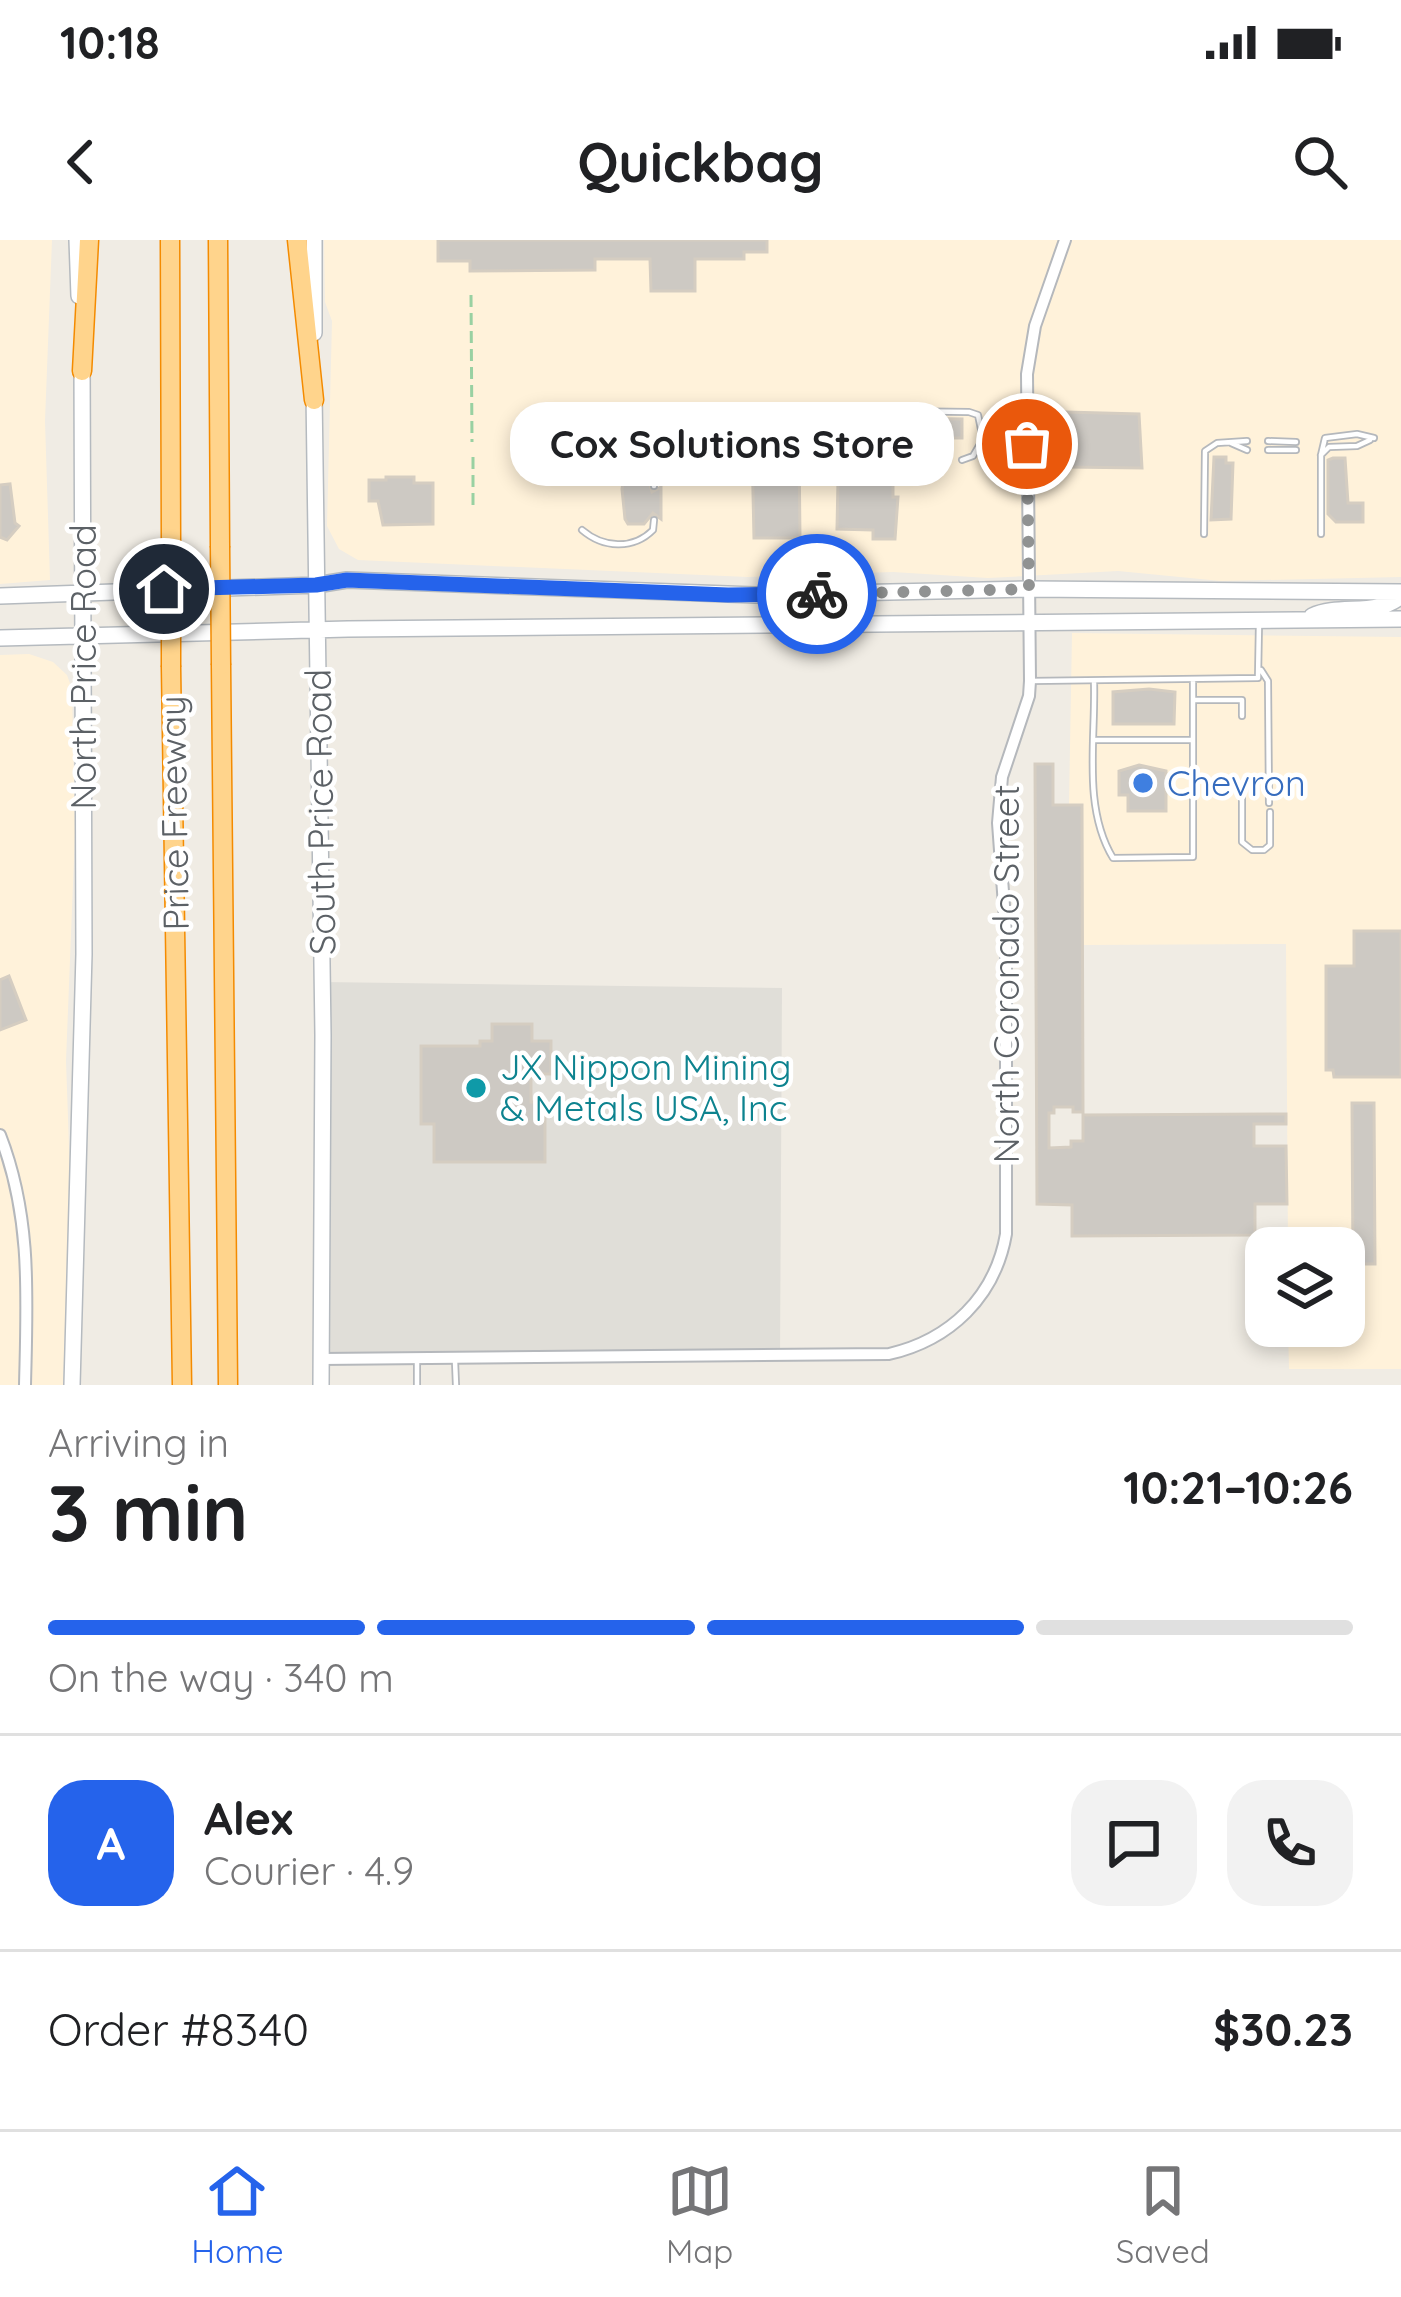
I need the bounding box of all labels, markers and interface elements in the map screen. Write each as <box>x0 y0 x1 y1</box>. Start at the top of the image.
text: 10:18 <box>60 14 160 70</box>
text: Quickbag <box>577 128 824 196</box>
icon: back <box>48 129 114 195</box>
icon: search <box>1287 129 1353 195</box>
pin <box>976 393 1078 495</box>
callout: Cox Solutions Store <box>511 402 955 486</box>
icon: bag <box>994 411 1060 477</box>
text: Cox Solutions Store <box>550 419 914 468</box>
street label: North Price Road <box>60 524 105 810</box>
courier <box>757 534 877 654</box>
pin <box>113 538 215 640</box>
icon: home <box>131 556 197 622</box>
icon: bike <box>784 561 850 627</box>
street label: South Price Road <box>295 669 344 955</box>
street label: Price Freeway <box>149 695 198 931</box>
place label: Chevron <box>1167 760 1306 805</box>
marker: Chevron <box>1130 770 1156 796</box>
street label: North Coronado Street <box>983 785 1028 1163</box>
place label: JX Nippon Mining & Metals USA, Inc <box>500 1044 791 1130</box>
marker: JX Nippon Mining & Metals USA, Inc <box>463 1075 489 1101</box>
map controls <box>1245 1227 1365 1347</box>
button: layers <box>1245 1227 1365 1347</box>
text: Arriving in <box>48 1418 229 1467</box>
text: 10:21–10:26 <box>1123 1459 1353 1515</box>
text: 3 min <box>48 1463 249 1561</box>
text: On the way · 340 m <box>48 1653 394 1702</box>
button: chat <box>1071 1780 1197 1906</box>
button: phone <box>1227 1780 1353 1906</box>
text: Alex <box>204 1790 293 1846</box>
text: A <box>97 1815 125 1871</box>
text: Courier · 4.9 <box>204 1846 414 1895</box>
text: Order #8340 <box>48 2001 309 2057</box>
text: $30.23 <box>1213 2001 1353 2057</box>
tab: Home <box>191 2158 284 2271</box>
tab: Map <box>666 2158 733 2271</box>
tab: Saved <box>1116 2158 1210 2271</box>

